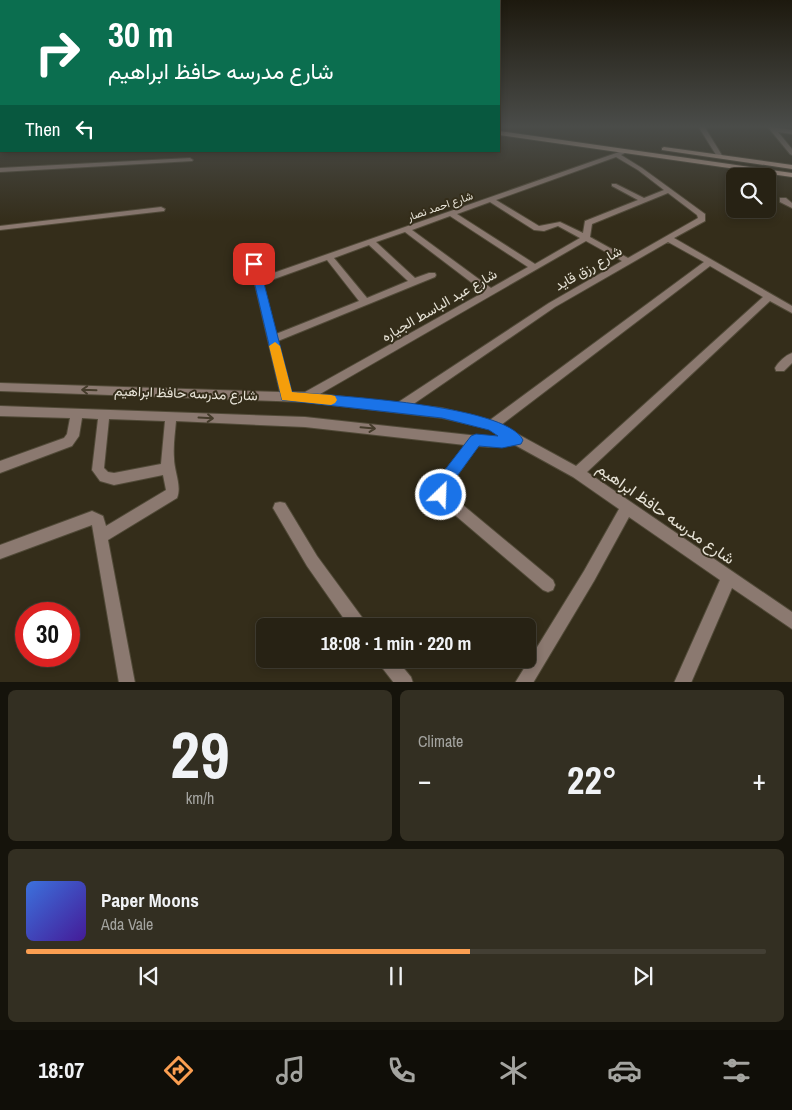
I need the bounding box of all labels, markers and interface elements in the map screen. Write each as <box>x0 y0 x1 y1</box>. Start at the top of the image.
text: 30 m <box>108 11 173 58</box>
icon: right <box>25 20 90 85</box>
text: شارع مدرسه حافظ ابراهيم <box>108 56 334 86</box>
icon: left <box>71 115 99 143</box>
text: Then <box>25 116 61 142</box>
map controls <box>726 168 776 218</box>
button: search <box>726 168 776 218</box>
street label: شارع احمد نصار <box>404 188 475 225</box>
street label: شارع رزق قايد <box>551 241 626 296</box>
pin <box>233 243 275 285</box>
icon: arrive <box>240 250 268 278</box>
street label: شارع عبد الباسط الجياره <box>378 265 501 347</box>
street label: شارع مدرسه حافظ ابراهيم <box>114 382 258 406</box>
one-way arrow <box>81 386 97 395</box>
one-way arrow <box>198 413 214 422</box>
one-way arrow <box>360 424 376 433</box>
street label: شارع مدرسه حافظ ابراهيم <box>592 457 739 570</box>
position arrow <box>414 468 466 520</box>
speed limit sign: 30 <box>15 602 80 667</box>
text: 18:08 · 1 min · 220 m <box>321 630 471 656</box>
text: 29 <box>170 711 230 798</box>
text: Climate <box>418 730 463 752</box>
text: 22° <box>567 755 617 806</box>
text: − <box>418 761 431 799</box>
text: + <box>753 761 766 799</box>
text: km/h <box>186 787 214 809</box>
text: Paper Moons <box>101 887 199 913</box>
text: Ada Vale <box>101 913 153 935</box>
icon: previous <box>135 962 163 990</box>
icon: pause <box>382 962 410 990</box>
icon: next <box>629 962 657 990</box>
icon: directions <box>161 1053 196 1088</box>
icon: music <box>273 1053 308 1088</box>
icon: phone <box>384 1053 419 1088</box>
icon: climate <box>496 1053 531 1088</box>
icon: car <box>607 1053 642 1088</box>
icon: filters <box>719 1053 754 1088</box>
text: 18:07 <box>38 1055 84 1085</box>

